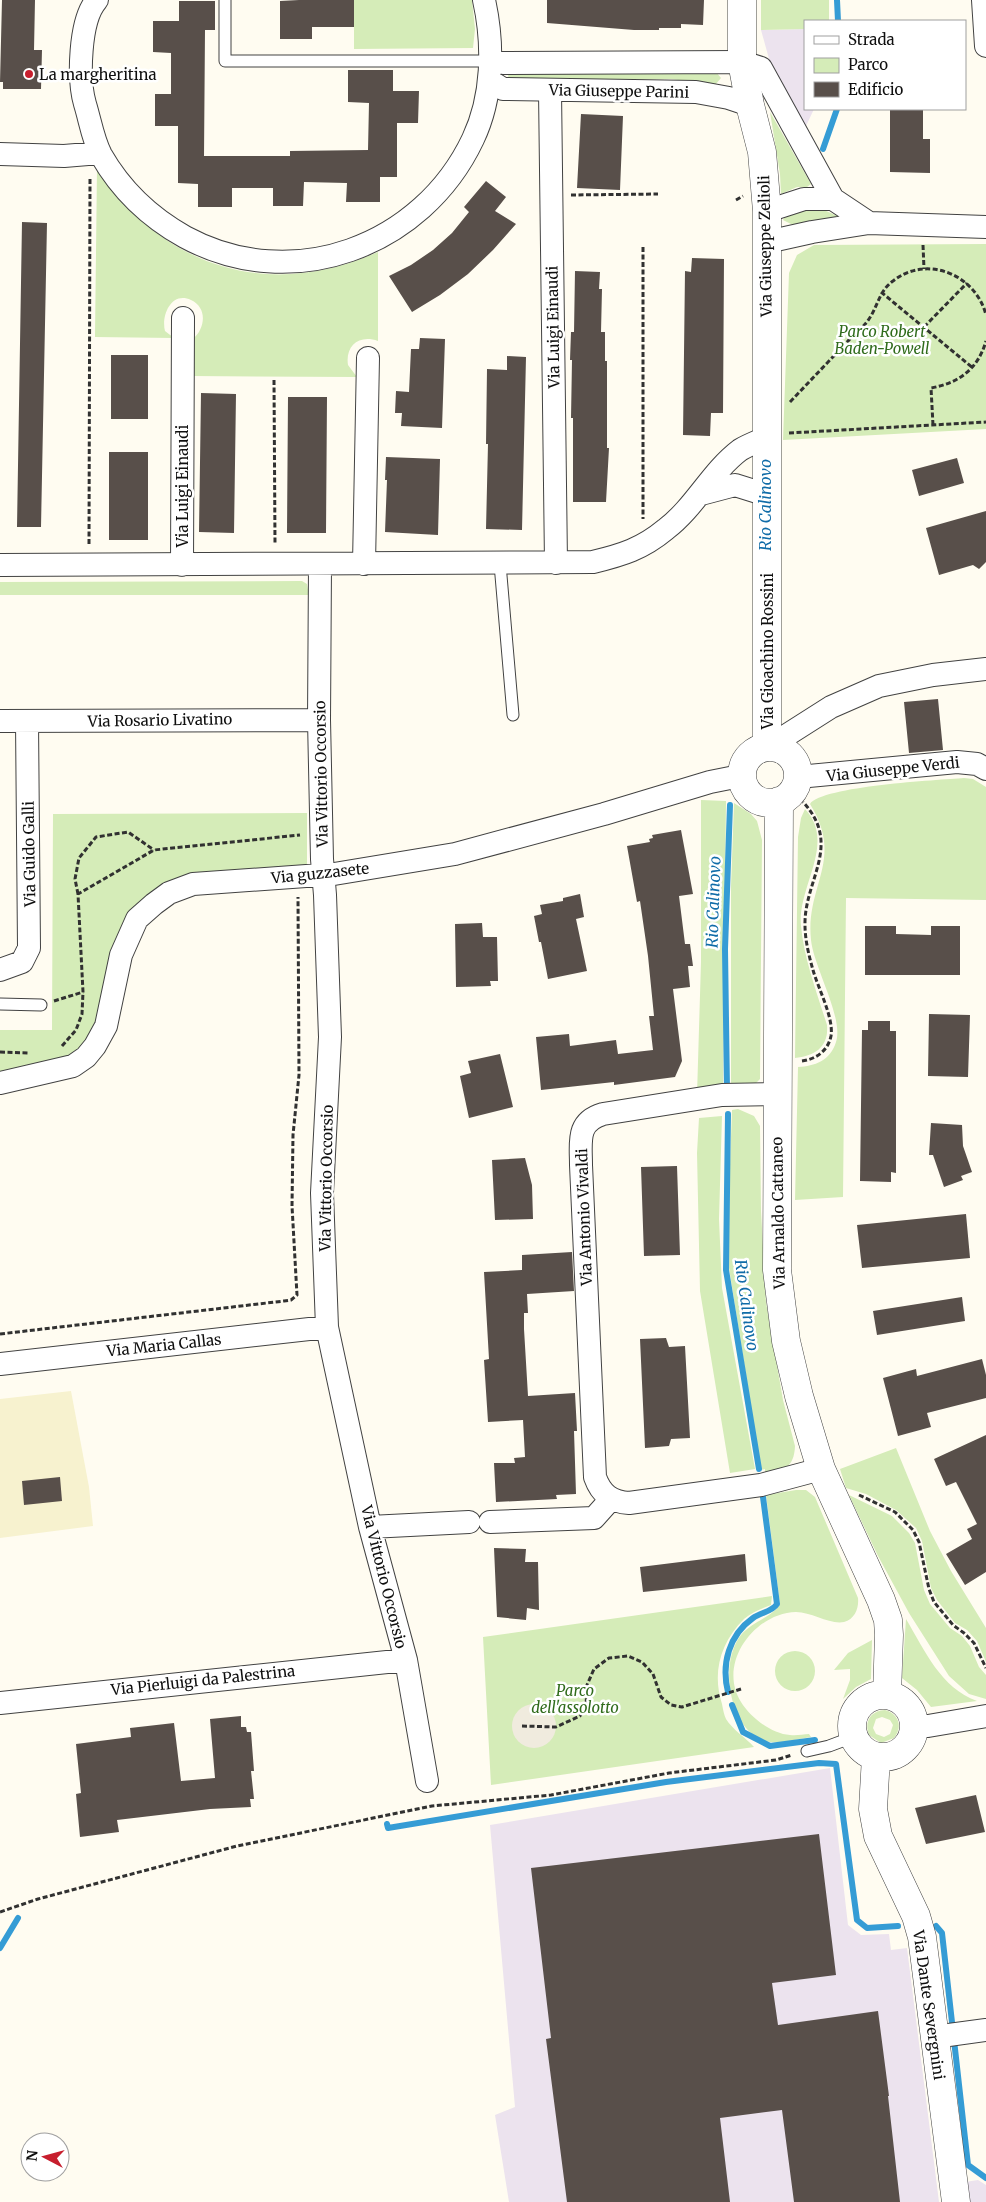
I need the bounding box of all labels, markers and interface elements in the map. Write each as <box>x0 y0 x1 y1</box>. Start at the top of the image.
legend <box>804 20 966 110</box>
text: Strada <box>848 30 895 49</box>
text: Parco <box>848 55 888 74</box>
place label: La margheritina <box>39 65 157 84</box>
marker: La margheritina <box>23 68 35 80</box>
street label: Via Giuseppe Parini <box>548 80 690 102</box>
text: Edificio <box>848 80 904 99</box>
street label: Via Giuseppe Zelioli <box>754 175 776 318</box>
street label: Via Luigi Einaudi <box>542 265 564 389</box>
park label: Parco Robert Baden-Powell <box>834 322 930 358</box>
street label: Via Luigi Einaudi <box>173 425 192 548</box>
water label: Rio Calinovo <box>755 459 775 551</box>
street label: Via Gioachino Rossini <box>758 573 777 730</box>
street label: Via Vittorio Occorsio <box>310 700 332 849</box>
street label: Via Rosario Livatino <box>87 709 233 731</box>
street label: Via Giuseppe Verdi <box>824 753 961 786</box>
street label: Via Guido Galli <box>19 801 39 908</box>
water label: Rio Calinovo <box>701 856 725 948</box>
street label: Via guzzasete <box>269 858 370 888</box>
street label: Via Vittorio Occorsio <box>315 1104 337 1253</box>
street label: Via Arnaldo Cattaneo <box>767 1136 789 1290</box>
street label: Via Antonio Vivaldi <box>572 1148 596 1287</box>
water label: Rio Calinovo <box>731 1258 763 1352</box>
street label: Via Maria Callas <box>105 1330 222 1361</box>
street label: Via Vittorio Occorsio <box>357 1502 411 1651</box>
street label: Via Pierluigi da Palestrina <box>109 1661 296 1699</box>
park label: Parco dell'assolotto <box>531 1681 619 1717</box>
street label: Via Dante Severgnini <box>909 1928 949 2081</box>
north arrow <box>20 2132 70 2182</box>
text: N <box>23 2149 42 2162</box>

